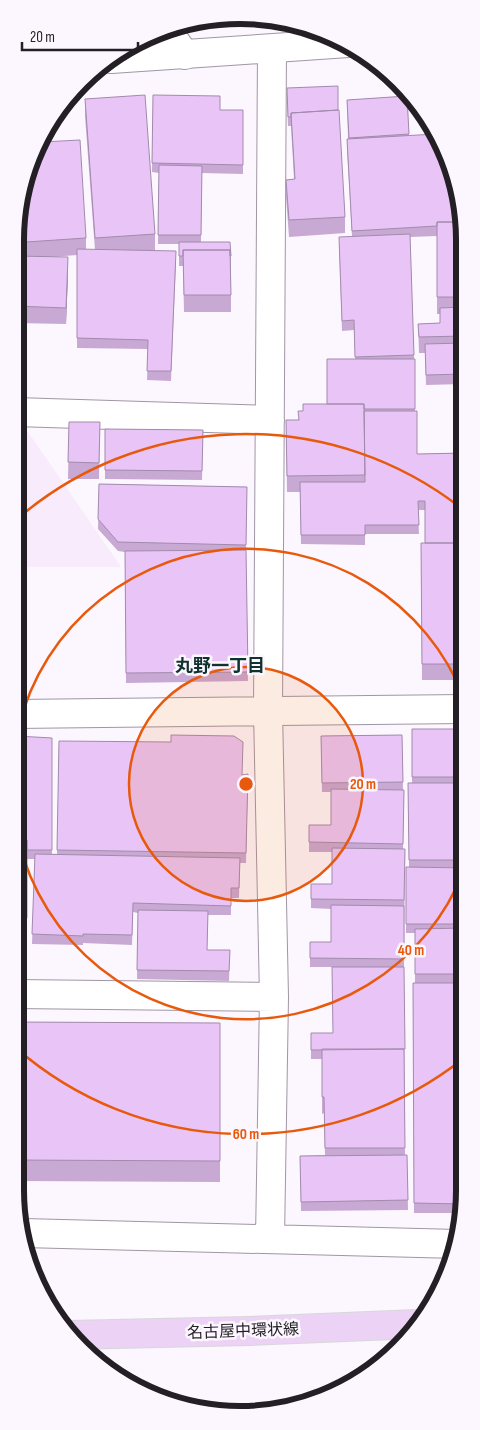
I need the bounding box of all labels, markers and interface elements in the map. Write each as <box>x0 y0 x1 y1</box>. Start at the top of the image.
scale bar <box>22 20 139 52</box>
text: 20 m <box>30 28 55 47</box>
district label: 丸野一丁目 <box>175 656 265 677</box>
centre of rings <box>237 775 255 793</box>
text: 20 m <box>350 775 376 794</box>
text: 40 m <box>398 941 424 960</box>
text: 60 m <box>233 1125 259 1144</box>
street label: 名古屋中環状線 <box>187 1320 299 1343</box>

